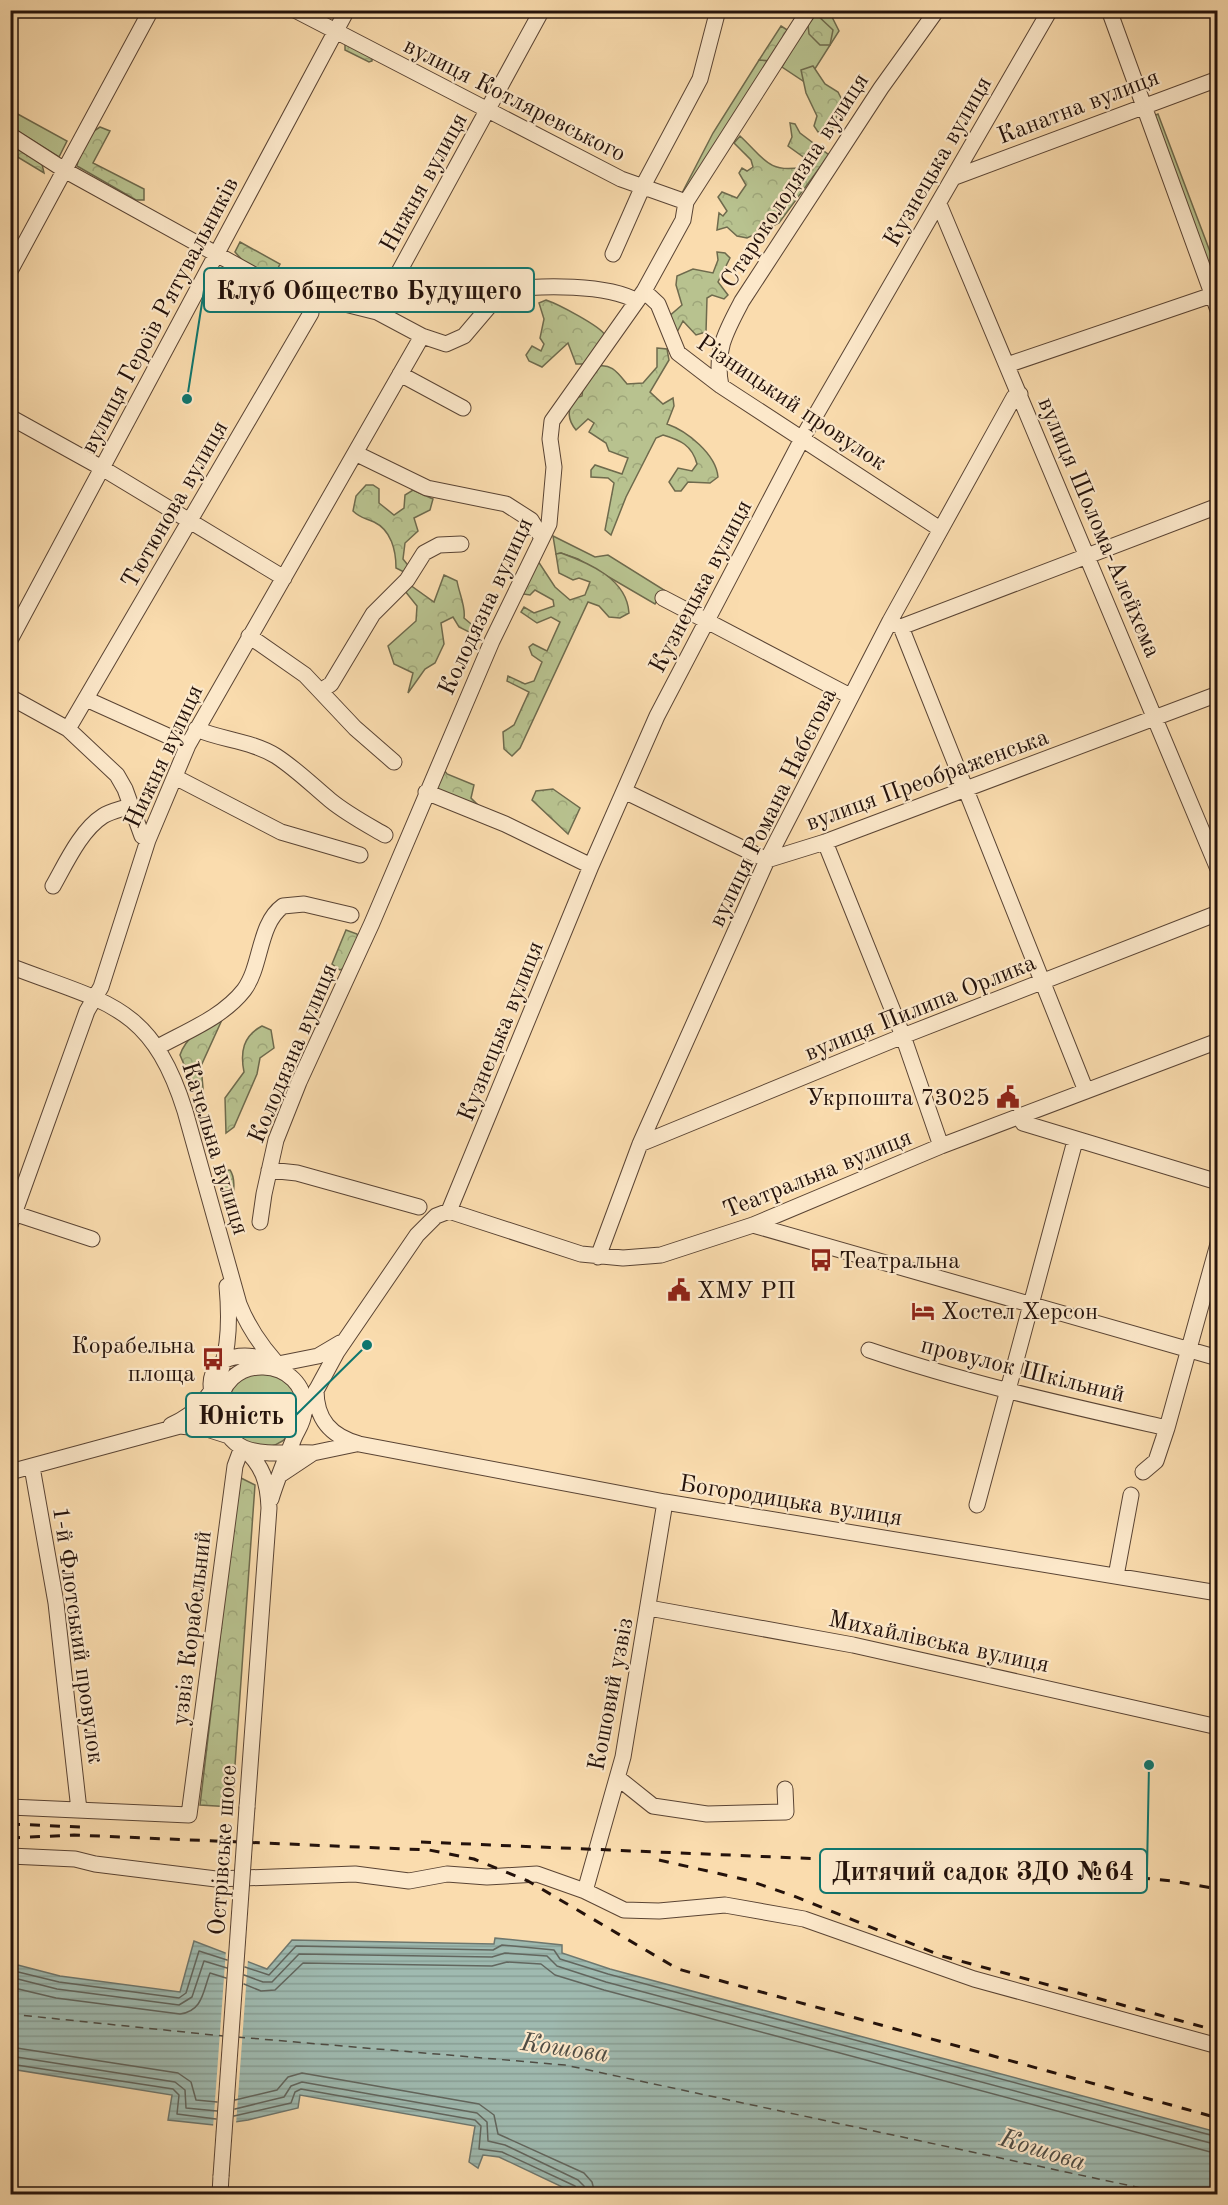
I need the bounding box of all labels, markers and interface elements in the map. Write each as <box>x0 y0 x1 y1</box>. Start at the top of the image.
street label: вулиця Котляревського <box>399 34 629 167</box>
street label: Канатна вулиця <box>995 66 1163 150</box>
street label: Староколодязна вулиця <box>717 69 874 293</box>
street label: Кузнецька вулиця <box>880 73 997 251</box>
street label: Нижня вулиця <box>377 109 473 257</box>
street label: вулиця Героїв Рятувальників <box>78 174 244 458</box>
callout: Клуб Общество Будущего <box>204 268 534 312</box>
text: Клуб Общество Будущего <box>216 279 522 305</box>
street label: Різницький провулок <box>692 331 890 476</box>
street label: вулиця Шолома-Алейхема <box>1032 394 1164 662</box>
street label: Тютюнова вулиця <box>118 417 233 593</box>
street label: Кузнецька вулиця <box>646 497 757 677</box>
street label: Колодязна вулиця <box>435 514 538 699</box>
street label: Нижня вулиця <box>121 682 208 832</box>
street label: вулиця Романа Набєгова <box>705 685 842 931</box>
street label: вулиця Преображенська <box>803 726 1052 836</box>
street label: Кузнецька вулиця <box>455 938 549 1125</box>
street label: вулиця Пилипа Орлика <box>802 951 1040 1066</box>
street label: Колодязна вулиця <box>245 960 343 1147</box>
street label: Качельна вулиця <box>176 1059 252 1238</box>
public building icon: Укрпошта 73025 <box>995 1084 1021 1110</box>
place label: Укрпошта 73025 <box>806 1087 990 1111</box>
street label: Театральна вулиця <box>720 1126 916 1224</box>
bus stop icon: Театральна <box>808 1247 834 1273</box>
place label: Театральна <box>839 1250 960 1274</box>
public building icon: ХМУ РП <box>666 1277 692 1303</box>
place label: ХМУ РП <box>697 1280 796 1304</box>
hotel icon: Хостел Херсон <box>910 1298 936 1324</box>
place label: Хостел Херсон <box>941 1301 1098 1325</box>
street label: провулок Шкільний <box>918 1334 1127 1408</box>
place label: Корабельна площа <box>71 1335 195 1387</box>
bus stop icon: Корабельна площа <box>200 1346 226 1372</box>
callout: Юність <box>186 1393 296 1437</box>
text: Юність <box>198 1404 284 1430</box>
street label: Богородицька вулиця <box>677 1472 904 1531</box>
street label: 1-й Флотський провулок <box>47 1505 107 1765</box>
street label: узвіз Корабельний <box>169 1530 217 1727</box>
street label: Михайлівська вулиця <box>826 1608 1051 1678</box>
street label: Кошовий узвіз <box>585 1616 639 1773</box>
street label: Острівське шосе <box>206 1764 242 1936</box>
callout: Дитячий садок ЗДО №64 <box>820 1849 1147 1893</box>
text: Дитячий садок ЗДО №64 <box>832 1860 1134 1886</box>
water label: Кошова <box>518 2030 610 2068</box>
water label: Кошова <box>995 2125 1089 2176</box>

